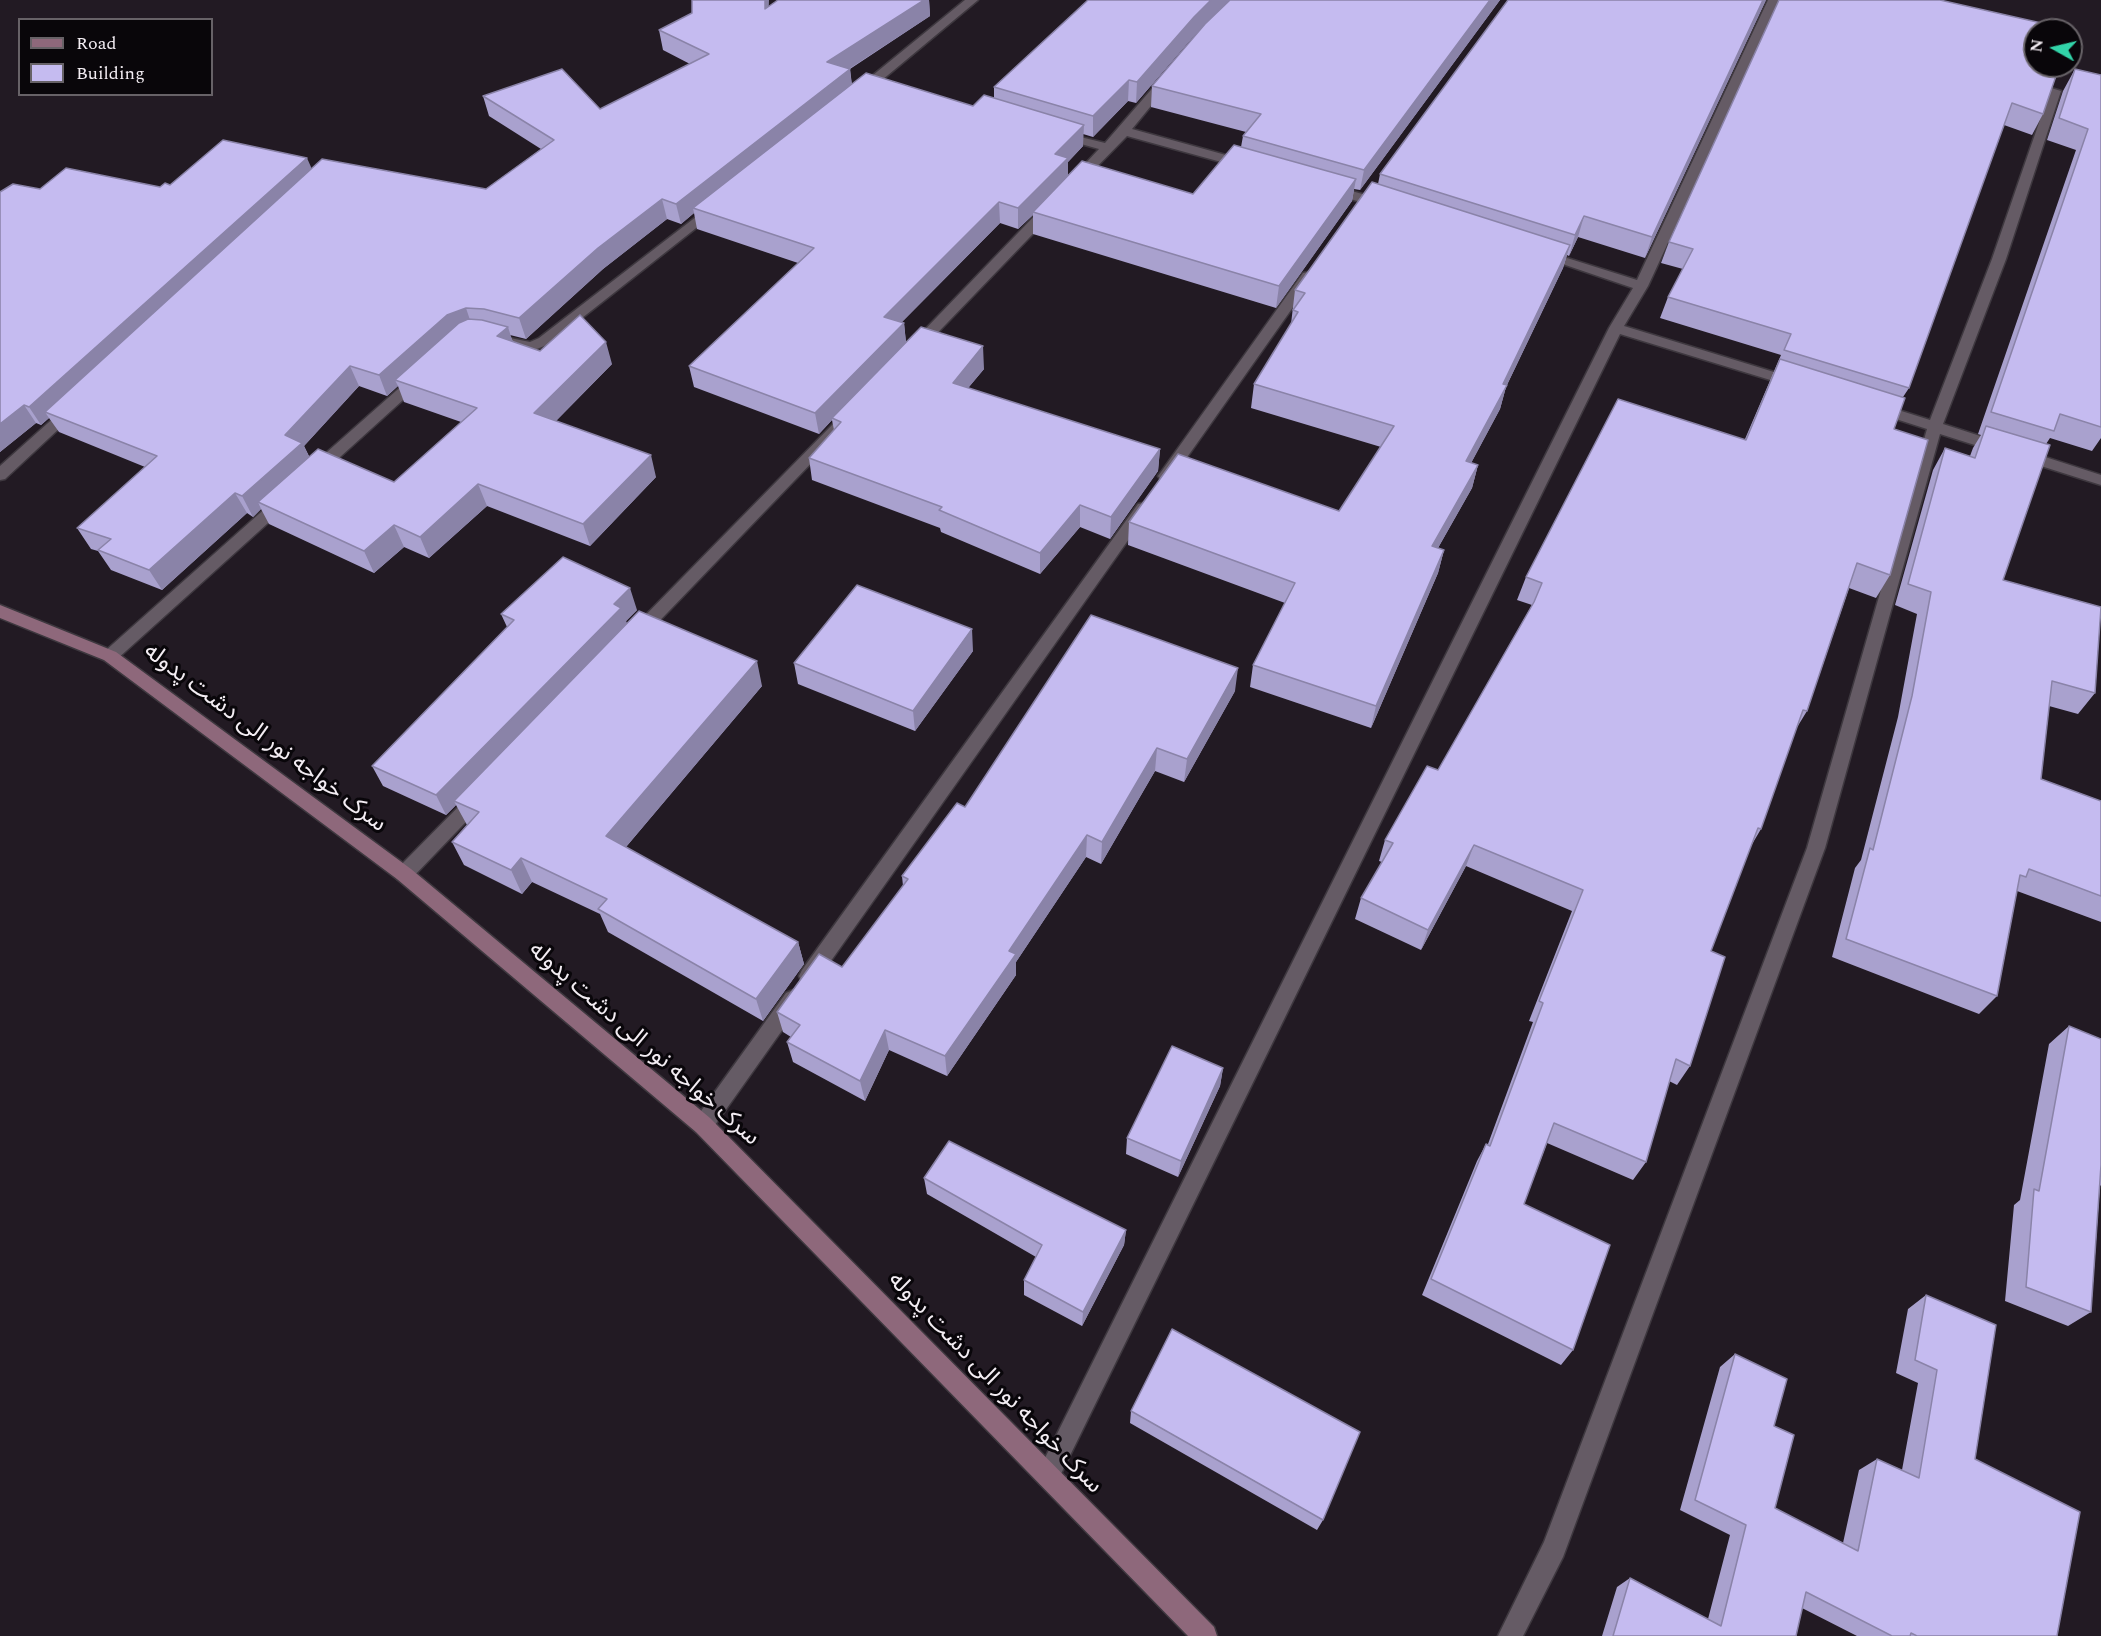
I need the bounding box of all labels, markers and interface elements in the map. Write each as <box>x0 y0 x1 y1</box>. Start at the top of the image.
legend <box>18 18 213 96</box>
north arrow <box>2023 18 2083 78</box>
text: Road <box>76 30 117 57</box>
text: N <box>2024 38 2050 54</box>
text: Building <box>76 60 145 87</box>
street label: سرک خواجه نور الی دشت پدوله <box>137 638 391 840</box>
street label: سرک خواجه نور الی دشت پدوله <box>522 937 764 1153</box>
street label: سرک خواجه نور الی دشت پدوله <box>881 1267 1107 1501</box>

